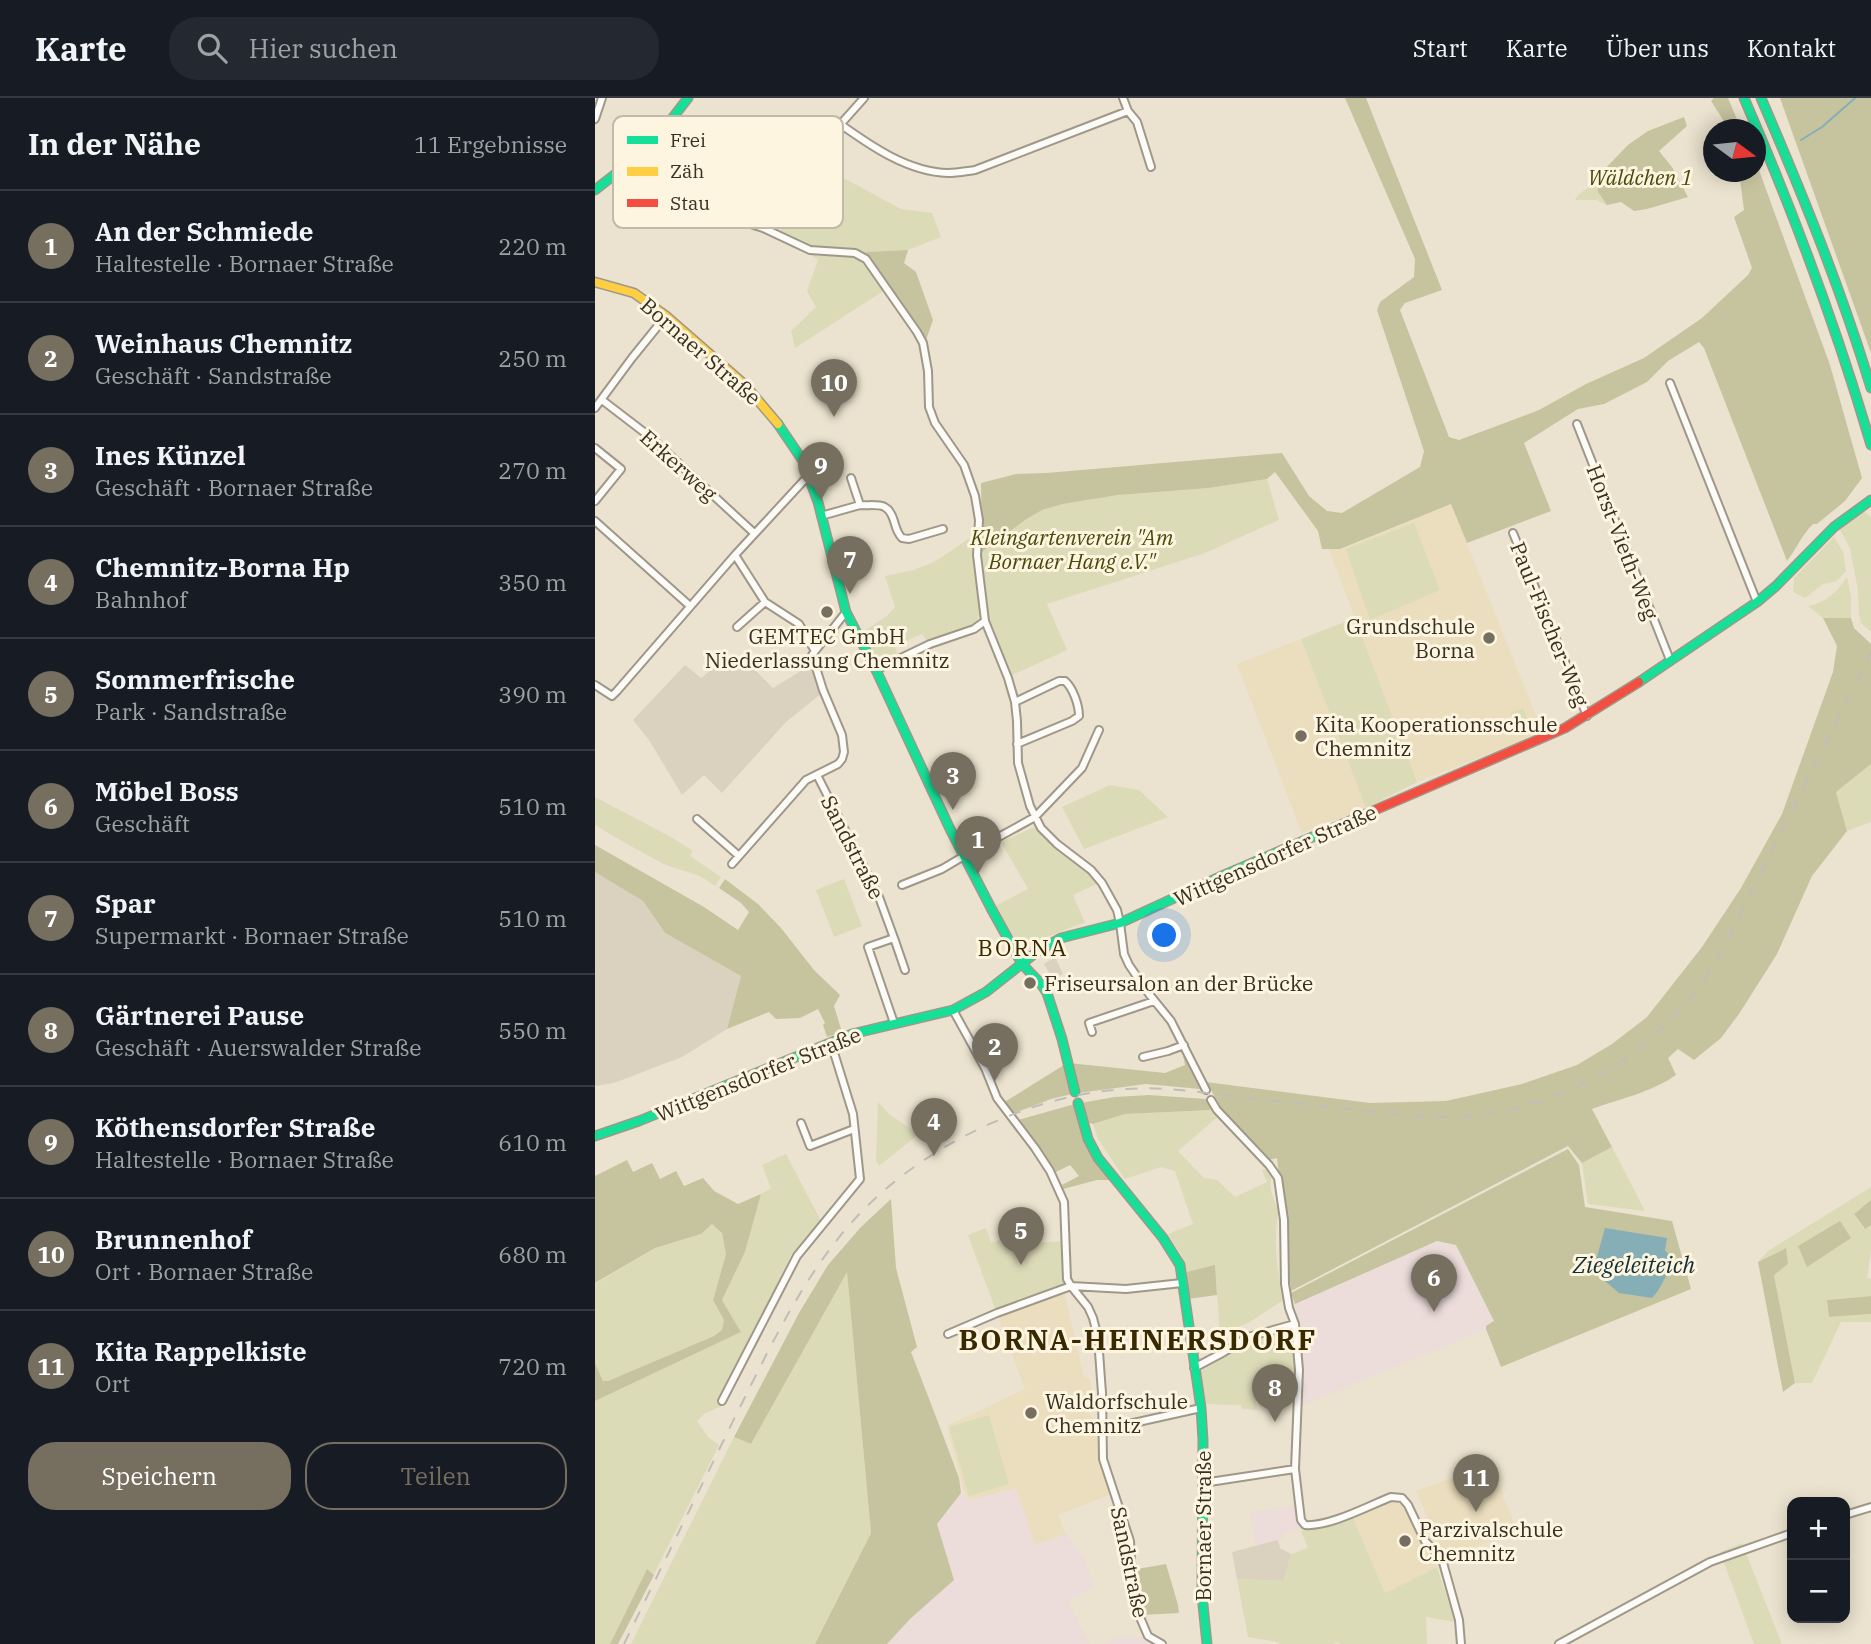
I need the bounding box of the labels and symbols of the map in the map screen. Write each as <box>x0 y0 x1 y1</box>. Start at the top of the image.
legend <box>613 116 843 228</box>
north arrow <box>1703 119 1766 182</box>
text: Frei <box>670 128 706 152</box>
text: Zäh <box>670 159 704 183</box>
park label: Wäldchen 1 <box>1588 163 1692 191</box>
text: Stau <box>670 191 710 215</box>
street label: Bornaer Straße <box>635 291 767 411</box>
pin: 10 <box>811 359 857 417</box>
street label: Erkerweg <box>634 423 724 507</box>
pin: 9 <box>798 442 844 500</box>
street label: Horst-Vieth-Weg <box>1581 460 1666 624</box>
park label: Kleingartenverein "Am Bornaer Hang e.V." <box>969 523 1174 575</box>
pin: 7 <box>827 536 873 594</box>
street label: Paul-Fischer-Weg <box>1504 537 1596 711</box>
marker: GEMTEC GmbH Niederlassung Chemnitz <box>819 604 835 620</box>
place label: Grundschule Borna <box>1346 612 1475 664</box>
place label: GEMTEC GmbH Niederlassung Chemnitz <box>705 622 949 674</box>
marker: Grundschule Borna <box>1481 630 1497 646</box>
place label: Kita Kooperationsschule Chemnitz <box>1315 710 1558 762</box>
marker: Kita Kooperationsschule Chemnitz <box>1293 728 1309 744</box>
pin: 3 <box>930 752 976 810</box>
street label: Sandstraße <box>815 790 891 904</box>
street label: Wittgensdorfer Straße <box>1169 798 1381 912</box>
pin: 1 <box>955 816 1001 874</box>
your location <box>1147 918 1181 952</box>
district label: BORNA <box>978 932 1068 962</box>
place label: Friseursalon an der Brücke <box>1044 969 1313 997</box>
marker: Friseursalon an der Brücke <box>1022 975 1038 991</box>
street label: Wittgensdorfer Straße <box>651 1020 865 1128</box>
pin: 2 <box>972 1023 1018 1081</box>
pin: 4 <box>911 1098 957 1156</box>
pin: 5 <box>998 1207 1044 1265</box>
water label: Ziegeleiteich <box>1572 1249 1696 1279</box>
pin: 6 <box>1411 1254 1457 1312</box>
district label: BORNA-HEINERSDORF <box>959 1321 1317 1358</box>
pin: 8 <box>1252 1364 1298 1422</box>
place label: Waldorfschule Chemnitz <box>1045 1387 1188 1439</box>
marker: Waldorfschule Chemnitz <box>1023 1405 1039 1421</box>
street label: Bornaer Straße <box>1189 1451 1217 1601</box>
pin: 11 <box>1453 1454 1499 1512</box>
street label: Sandstraße <box>1105 1504 1155 1620</box>
place label: Parzivalschule Chemnitz <box>1419 1515 1563 1567</box>
marker: Parzivalschule Chemnitz <box>1397 1533 1413 1549</box>

